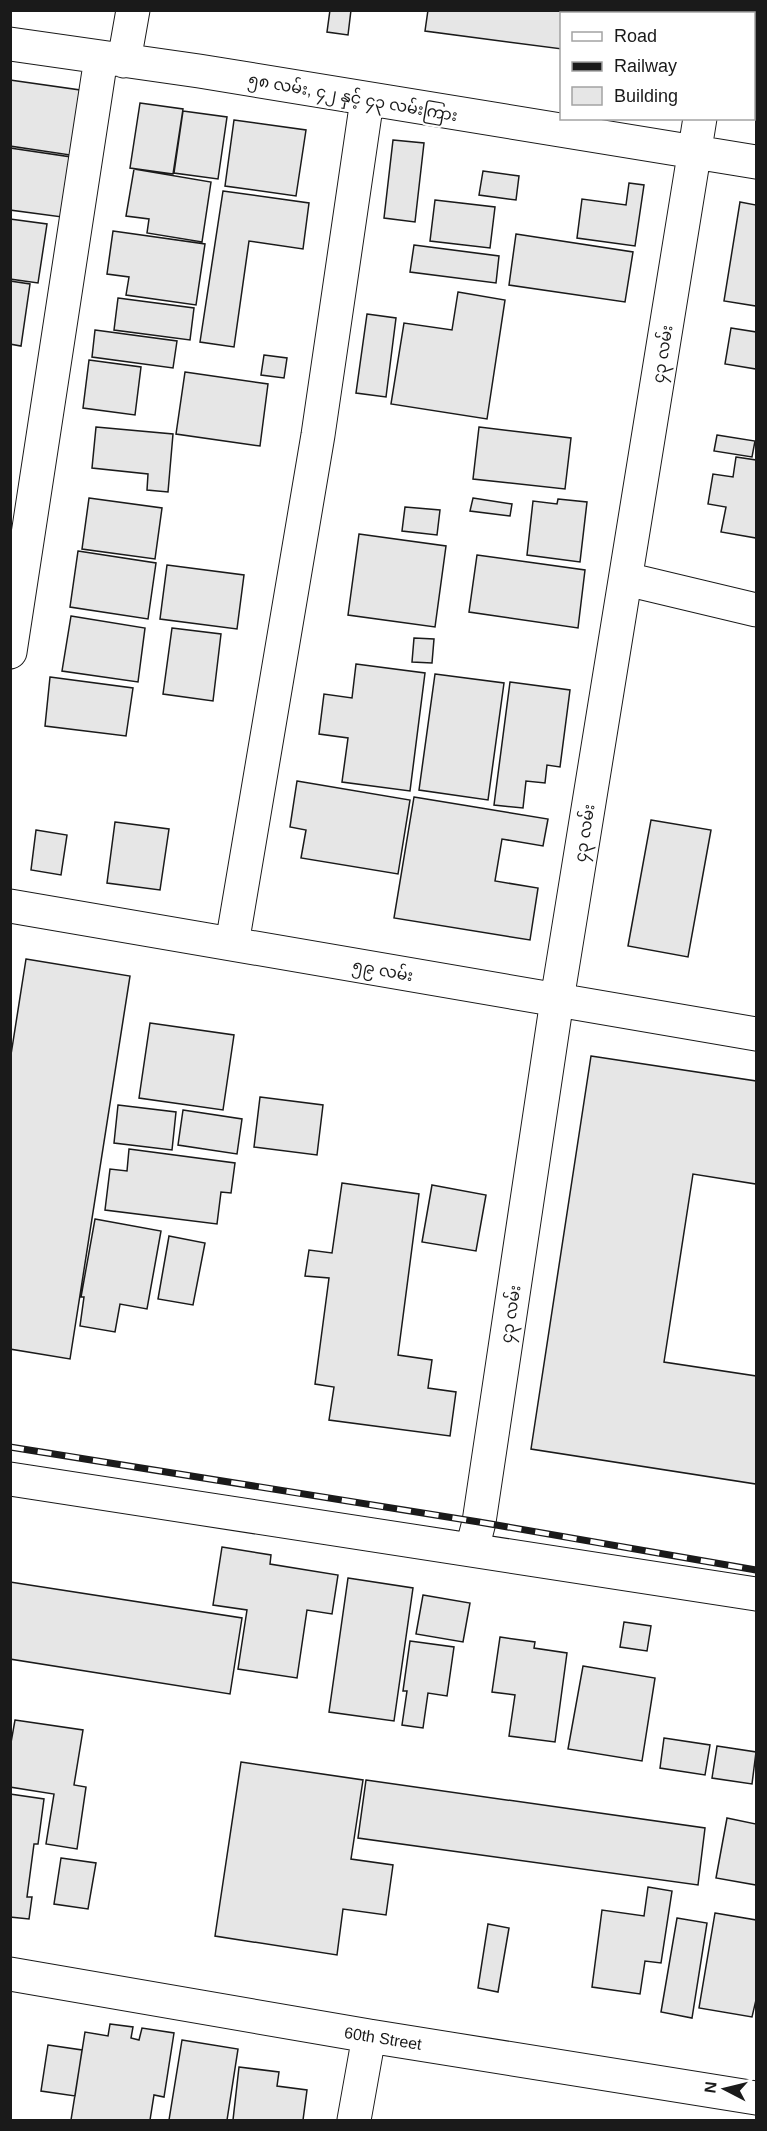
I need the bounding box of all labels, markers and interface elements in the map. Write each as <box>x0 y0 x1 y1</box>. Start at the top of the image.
legend <box>560 12 755 120</box>
text: Road <box>614 26 657 46</box>
text: Railway <box>614 56 677 76</box>
street label: ၅၈ လမ်း, ၄၂ နှင့် ၄၃ လမ်းကြား <box>246 68 459 130</box>
text: Building <box>614 86 678 106</box>
street label: ၄၃ လမ်း <box>647 323 680 385</box>
street label: ၄၃ လမ်း <box>569 802 602 864</box>
street label: ၅၉ လမ်း <box>350 954 415 989</box>
street label: ၄၃ လမ်း <box>495 1283 528 1345</box>
street label: 60th Street <box>343 2024 423 2053</box>
north arrow <box>695 2059 755 2119</box>
text: N <box>701 2080 720 2094</box>

